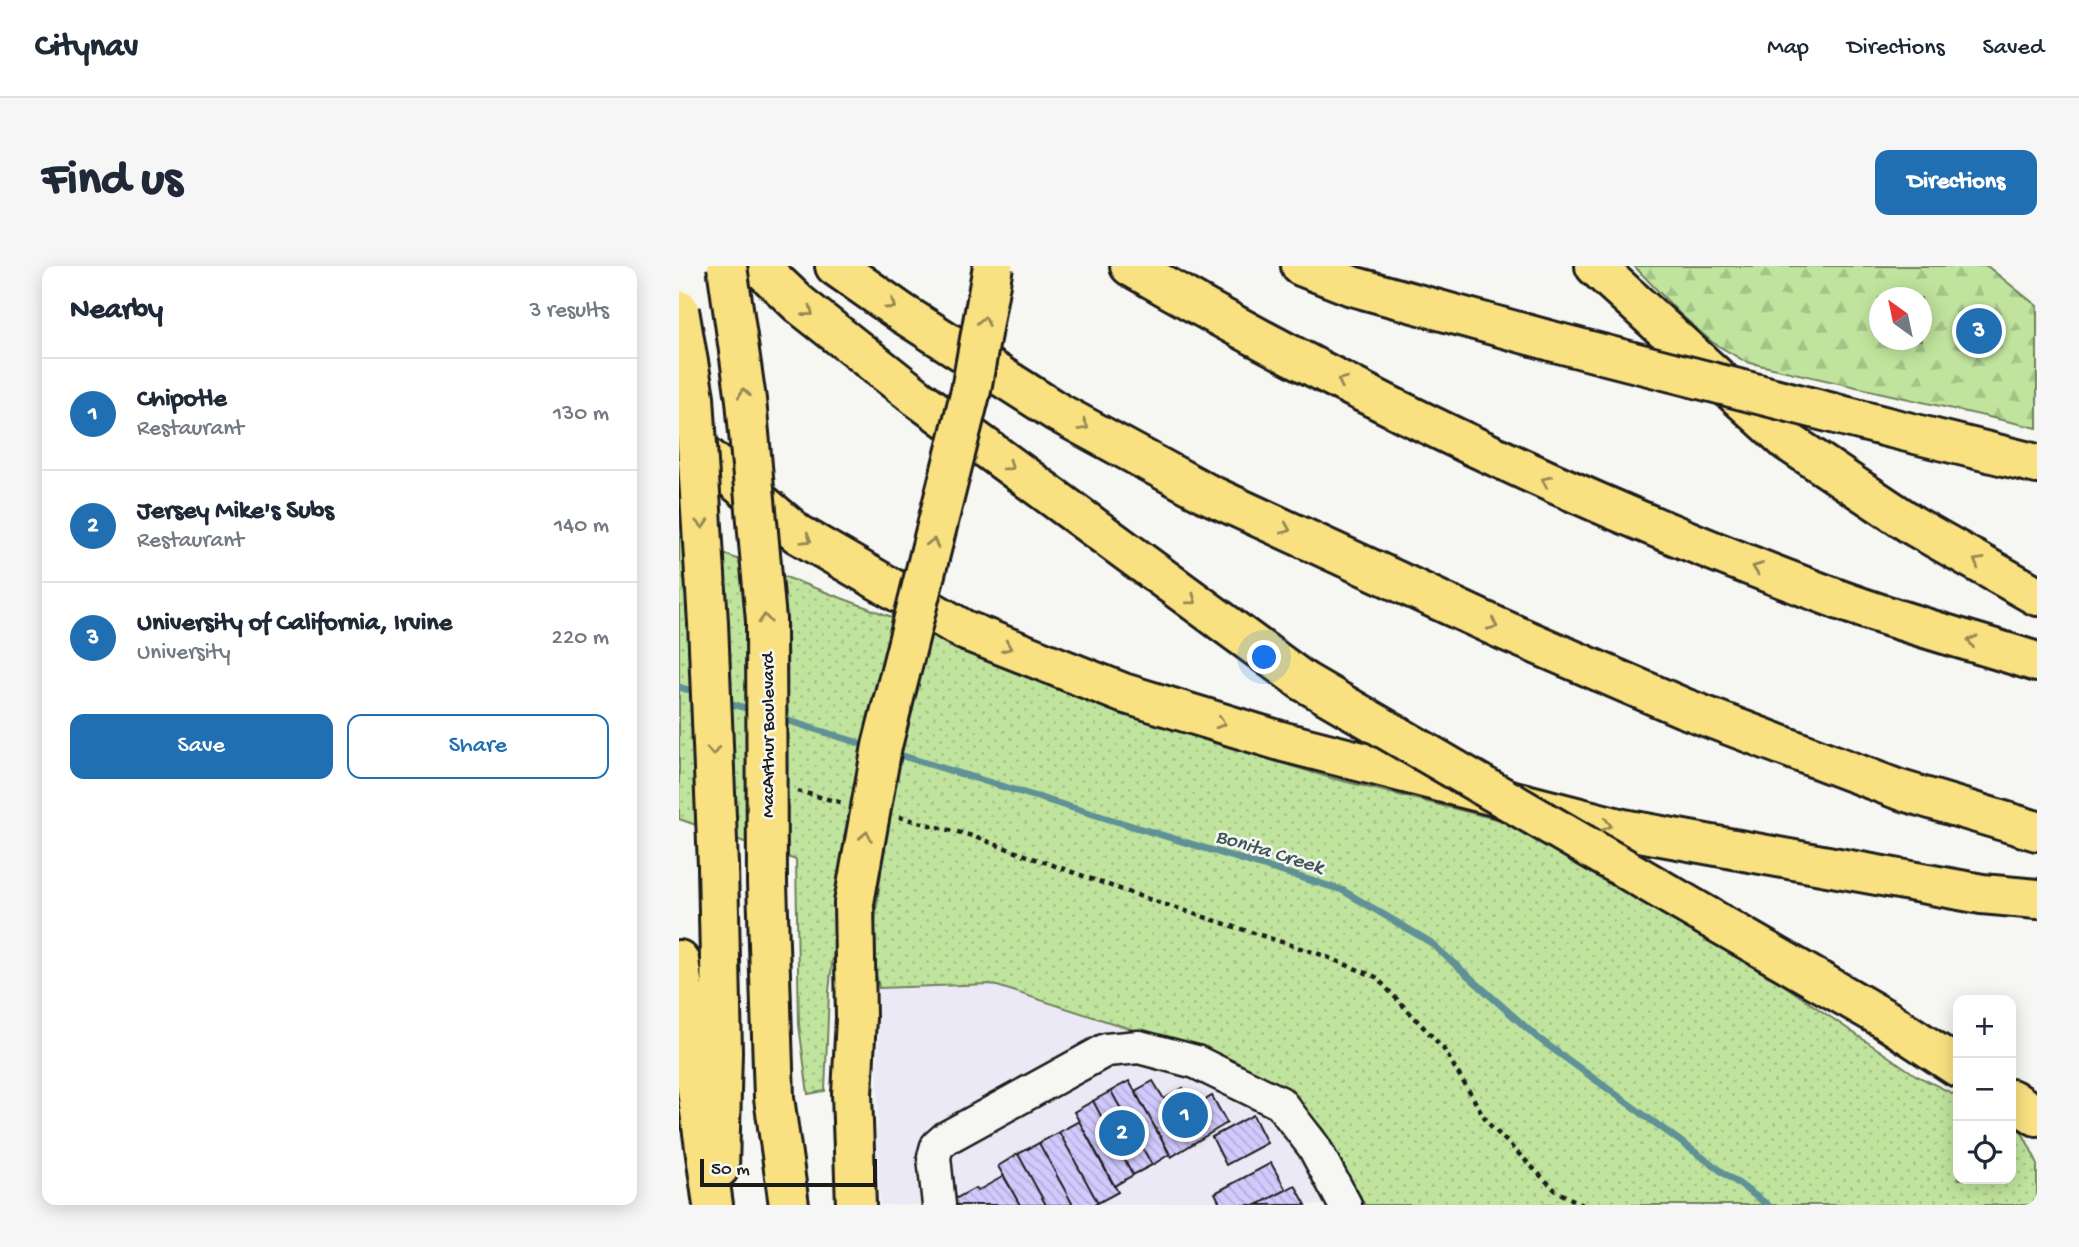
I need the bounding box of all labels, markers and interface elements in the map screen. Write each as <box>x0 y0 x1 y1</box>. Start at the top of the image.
text: Citynav <box>35 29 138 67</box>
text: Map <box>1767 34 1809 63</box>
text: Directions <box>1847 34 1945 63</box>
text: Saved <box>1983 34 2044 63</box>
button: Directions <box>1875 150 2037 215</box>
text: Find us <box>42 153 182 211</box>
north arrow <box>1869 287 1932 350</box>
text: Nearby <box>70 294 163 329</box>
one-way arrow <box>883 297 896 309</box>
text: 3 results <box>529 298 609 325</box>
one-way arrow <box>801 304 814 317</box>
pin: 3 <box>1956 305 2002 357</box>
one-way arrow <box>976 315 991 327</box>
one-way arrow <box>1337 376 1349 390</box>
text: Chipotle <box>137 385 227 416</box>
one-way arrow <box>737 387 752 398</box>
text: 1 <box>88 401 98 428</box>
text: 130 m <box>553 401 609 428</box>
text: Restaurant <box>137 416 244 443</box>
one-way arrow <box>1076 418 1089 431</box>
one-way arrow <box>1001 457 1014 470</box>
one-way arrow <box>1541 475 1554 489</box>
text: Jersey Mike's Subs <box>137 497 334 528</box>
text: 2 <box>87 513 99 540</box>
text: 140 m <box>554 513 609 540</box>
one-way arrow <box>694 518 709 529</box>
one-way arrow <box>1279 521 1291 535</box>
text: Restaurant <box>137 528 244 555</box>
one-way arrow <box>799 531 812 544</box>
one-way arrow <box>925 537 939 549</box>
one-way arrow <box>1972 557 1985 570</box>
one-way arrow <box>1751 562 1763 576</box>
one-way arrow <box>1184 592 1197 605</box>
text: University of California, Irvine <box>137 609 452 640</box>
one-way arrow <box>758 613 773 624</box>
one-way arrow <box>1485 617 1498 631</box>
text: 3 <box>87 625 99 652</box>
text: 220 m <box>552 625 609 652</box>
one-way arrow <box>1966 635 1978 650</box>
one-way arrow <box>1000 638 1012 652</box>
text: University <box>137 640 231 667</box>
your location <box>1247 640 1281 674</box>
street label: MacArthur Boulevard <box>758 650 781 818</box>
button: Save <box>70 714 333 779</box>
button: Share <box>347 714 609 779</box>
one-way arrow <box>1214 715 1227 729</box>
one-way arrow <box>706 745 721 756</box>
one-way arrow <box>1601 817 1613 831</box>
water label: Bonita Creek <box>1212 825 1328 882</box>
one-way arrow <box>858 830 873 842</box>
map controls <box>1953 995 2016 1184</box>
button: + <box>1953 995 2016 1058</box>
button: − <box>1953 1058 2016 1121</box>
pin: 1 <box>1162 1089 1208 1141</box>
pin: 2 <box>1099 1107 1145 1159</box>
button: locate <box>1953 1121 2016 1184</box>
scale bar <box>700 1156 877 1188</box>
text: 50 m <box>711 1159 750 1182</box>

